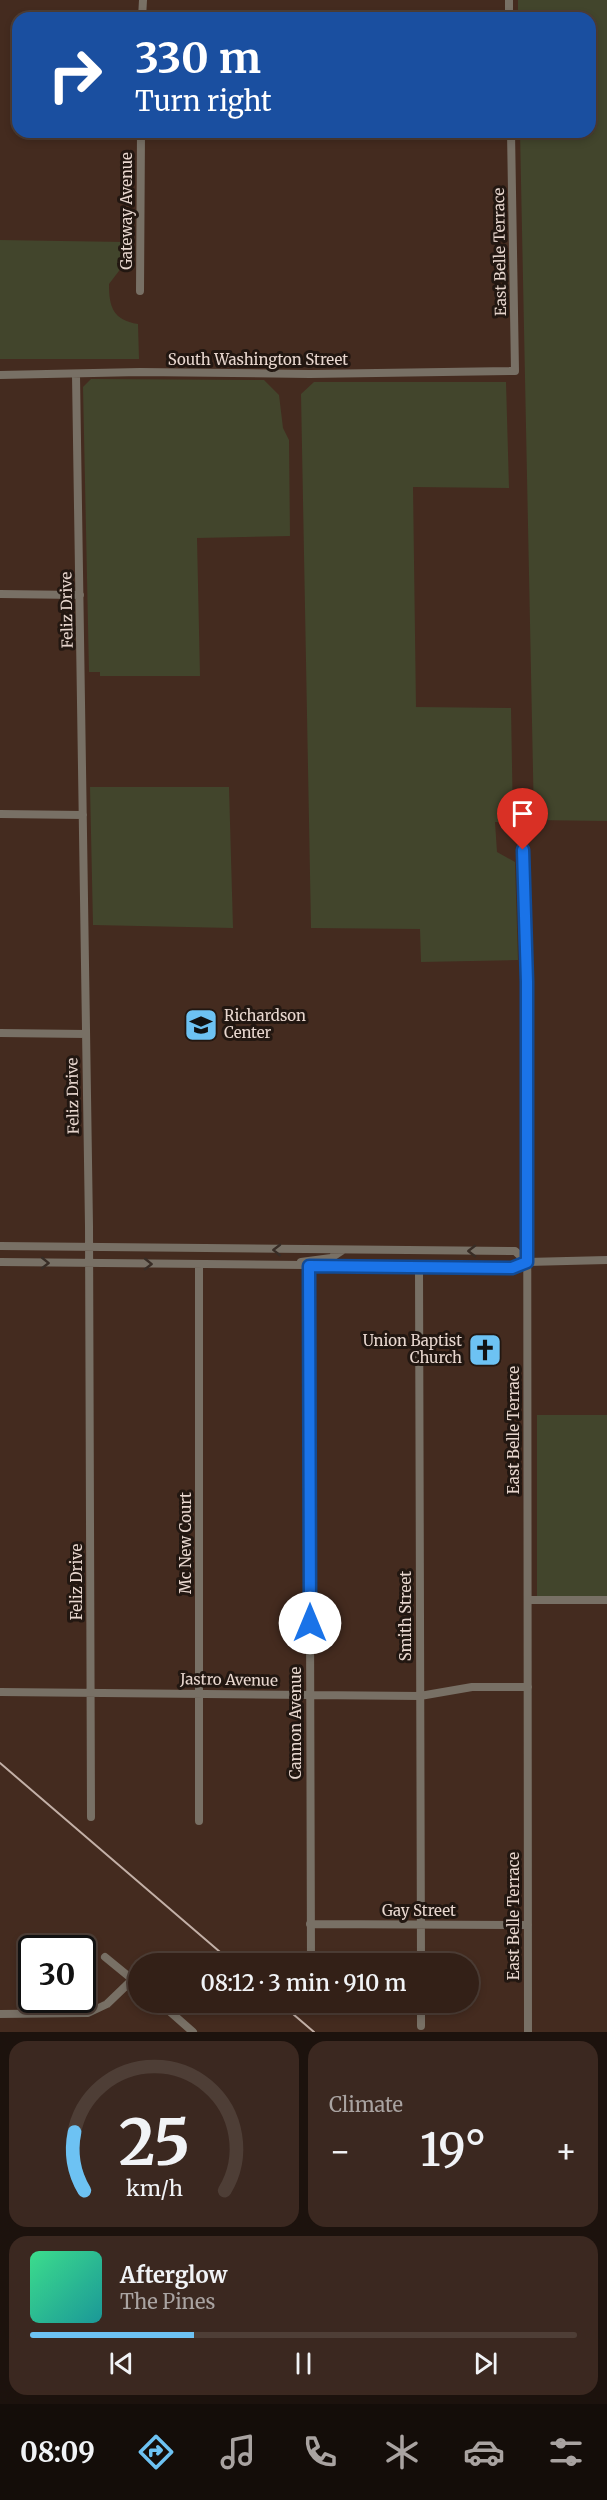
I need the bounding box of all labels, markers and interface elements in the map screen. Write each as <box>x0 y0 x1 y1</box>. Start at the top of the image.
text: 330 m <box>135 32 261 84</box>
icon: right <box>36 36 114 114</box>
text: Turn right <box>135 84 272 118</box>
street label: Gateway Avenue <box>117 152 136 270</box>
street label: East Belle Terrace <box>489 188 510 316</box>
street label: South Washington Street <box>168 350 348 369</box>
street label: Feliz Drive <box>56 571 77 648</box>
pin <box>497 788 548 850</box>
icon: arrive <box>506 797 539 830</box>
place label: Richardson Center <box>224 1006 306 1042</box>
school or university icon: Richardson Center <box>183 1007 219 1043</box>
street label: Feliz Drive <box>62 1057 83 1134</box>
one-way arrow <box>273 1244 282 1256</box>
one-way arrow <box>468 1245 477 1257</box>
one-way arrow <box>40 1257 49 1269</box>
one-way arrow <box>143 1258 152 1270</box>
place label: Union Baptist Church <box>363 1331 462 1367</box>
church icon: Union Baptist Church <box>467 1332 503 1368</box>
street label: East Belle Terrace <box>504 1366 523 1494</box>
street label: Mc New Court <box>176 1492 195 1594</box>
street label: Feliz Drive <box>67 1544 86 1620</box>
street label: Smith Street <box>396 1571 415 1661</box>
position arrow <box>278 1591 342 1655</box>
street label: Cannon Avenue <box>286 1666 305 1779</box>
street label: Jastro Avenue <box>179 1669 278 1690</box>
street label: East Belle Terrace <box>504 1852 523 1980</box>
street label: Gay Street <box>382 1901 456 1920</box>
speed limit sign: 30 <box>18 1935 96 2013</box>
text: 08:12 · 3 min · 910 m <box>200 1969 407 1997</box>
text: Climate <box>329 2092 403 2117</box>
text: 25 <box>118 2104 190 2182</box>
text: 19° <box>420 2122 486 2178</box>
text: − <box>329 2131 351 2172</box>
text: + <box>555 2131 577 2172</box>
text: km/h <box>126 2175 182 2202</box>
text: Afterglow <box>120 2261 227 2289</box>
text: The Pines <box>120 2289 215 2314</box>
icon: previous <box>105 2347 138 2380</box>
icon: pause <box>287 2347 320 2380</box>
icon: next <box>469 2347 502 2380</box>
icon: directions <box>135 2431 177 2473</box>
icon: music <box>217 2431 259 2473</box>
icon: phone <box>299 2431 341 2473</box>
icon: climate <box>381 2431 423 2473</box>
icon: car <box>463 2431 505 2473</box>
icon: filters <box>545 2431 587 2473</box>
text: 08:09 <box>20 2435 95 2469</box>

